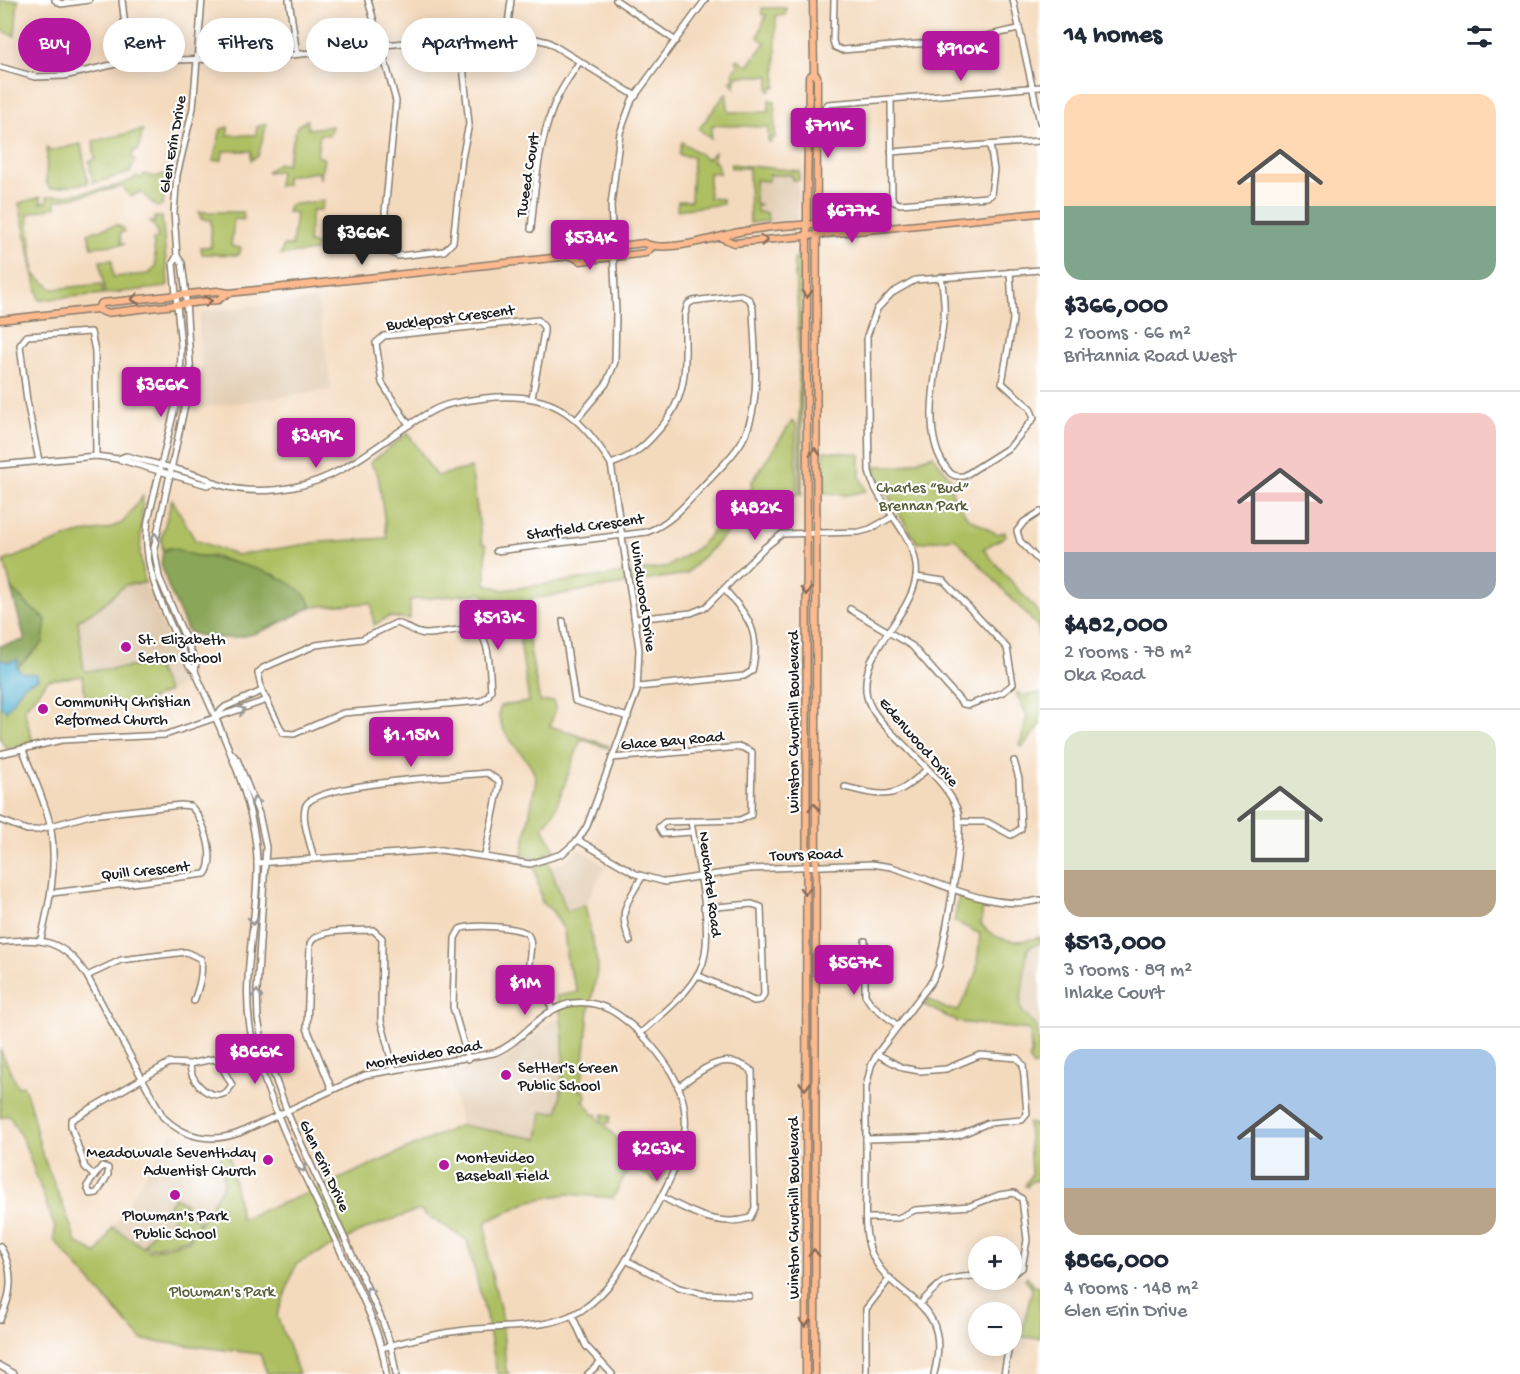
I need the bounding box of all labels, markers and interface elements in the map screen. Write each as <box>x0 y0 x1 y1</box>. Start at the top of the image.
chip: Buy <box>18 18 91 72</box>
chip: Rent <box>103 18 185 72</box>
chip: Filters <box>197 18 294 72</box>
chip: New <box>306 18 389 72</box>
chip: Apartment <box>401 18 537 72</box>
icon: filters <box>1463 20 1496 53</box>
text: 14 homes <box>1064 21 1162 52</box>
pin: $910K <box>919 31 1003 82</box>
text: $910K <box>936 39 986 62</box>
street label: Glen Erin Drive <box>157 94 192 195</box>
pin: $711K <box>786 108 870 159</box>
text: $711K <box>805 116 851 139</box>
street label: Tweed Court <box>513 131 546 220</box>
icon: home <box>1226 133 1334 241</box>
pin: $677K <box>810 193 894 244</box>
text: $677K <box>827 201 877 224</box>
pin: $366K <box>320 215 404 266</box>
pin: $534K <box>548 220 632 271</box>
text: $366K <box>337 223 387 246</box>
text: $534K <box>565 228 615 251</box>
one-way arrow <box>760 234 769 247</box>
one-way arrow <box>801 290 813 299</box>
one-way arrow <box>131 292 140 305</box>
text: $366,000 <box>1064 292 1168 323</box>
one-way arrow <box>204 295 213 308</box>
street label: Bucklepost Crescent <box>384 302 517 337</box>
text: 2 rooms · 66 m² <box>1064 323 1191 346</box>
text: Britannia Road West <box>1064 346 1235 369</box>
pin: $366K <box>119 367 203 418</box>
text: $366K <box>136 375 186 398</box>
pin: $349K <box>274 418 358 469</box>
text: $349K <box>291 426 341 449</box>
one-way arrow <box>809 448 821 457</box>
icon: home <box>1226 452 1334 560</box>
park label: Charles “Bud” Brennan Park <box>876 480 970 517</box>
pin: $482K <box>713 490 797 541</box>
text: $482K <box>730 498 780 521</box>
street label: Starfield Crescent <box>526 511 647 546</box>
one-way arrow <box>148 532 161 542</box>
street label: Windwood Drive <box>624 540 659 654</box>
one-way arrow <box>800 586 812 595</box>
pin: $513K <box>456 600 540 651</box>
text: $513K <box>474 608 522 631</box>
text: $482,000 <box>1064 611 1167 642</box>
street label: Winston Churchill Boulevard <box>786 629 805 813</box>
place label: St. Elizabeth Seton School <box>138 632 226 669</box>
marker: St. Elizabeth Seton School <box>119 640 133 654</box>
text: 2 rooms · 78 m² <box>1064 642 1192 665</box>
text: Oka Road <box>1064 665 1144 688</box>
place label: Community Christian Reformed Church <box>55 694 191 731</box>
street label: Edenwood Drive <box>873 695 962 792</box>
marker: Community Christian Reformed Church <box>36 702 50 716</box>
one-way arrow <box>235 705 246 717</box>
pin: $1.15M <box>362 717 460 768</box>
text: $1.15M <box>383 725 439 748</box>
street label: Glace Bay Road <box>620 728 726 756</box>
icon: home <box>1226 770 1334 878</box>
one-way arrow <box>250 796 262 807</box>
one-way arrow <box>808 803 820 812</box>
street label: Neuchatel Road <box>693 831 725 940</box>
street label: Tours Road <box>769 846 844 867</box>
street label: Quill Crescent <box>100 858 192 887</box>
one-way arrow <box>799 886 811 895</box>
one-way arrow <box>247 917 260 926</box>
text: $513,000 <box>1064 929 1166 960</box>
pin: $567K <box>812 945 896 996</box>
text: $567K <box>828 953 880 976</box>
text: 3 rooms · 89 m² <box>1064 960 1192 983</box>
pin: $1M <box>496 965 554 1016</box>
text: $1M <box>510 973 540 996</box>
text: Inlake Court <box>1064 983 1164 1006</box>
one-way arrow <box>251 990 264 999</box>
pin: $866K <box>213 1034 297 1085</box>
street label: Montevideo Road <box>364 1037 484 1076</box>
text: $866K <box>229 1042 281 1065</box>
place label: Settler's Green Public School <box>517 1060 618 1097</box>
marker: Settler's Green Public School <box>499 1068 513 1082</box>
one-way arrow <box>799 1081 811 1090</box>
icon: home <box>1226 1088 1334 1196</box>
street label: Winston Churchill Boulevard <box>786 1115 805 1299</box>
street label: Glen Erin Drive <box>293 1118 353 1216</box>
pin: $263K <box>615 1131 699 1182</box>
text: $263K <box>632 1139 682 1162</box>
place label: Meadowvale Seventhday Adventist Church <box>86 1145 256 1182</box>
place label: Montevideo Baseball Field <box>455 1150 550 1187</box>
marker: Meadowvale Seventhday Adventist Church <box>261 1153 275 1167</box>
marker: Montevideo Baseball Field <box>437 1158 451 1172</box>
one-way arrow <box>295 1162 307 1173</box>
marker: Plowman's Park Public School <box>168 1188 182 1202</box>
place label: Plowman's Park Public School <box>121 1208 229 1245</box>
map controls <box>968 1236 1022 1356</box>
button: + <box>968 1236 1022 1290</box>
text: $866,000 <box>1064 1247 1169 1278</box>
one-way arrow <box>808 1248 820 1257</box>
text: 4 rooms · 148 m² <box>1064 1278 1199 1301</box>
park label: Plowman's Park <box>168 1284 276 1303</box>
one-way arrow <box>365 1287 377 1298</box>
text: Glen Erin Drive <box>1064 1301 1187 1324</box>
button: − <box>968 1302 1022 1356</box>
one-way arrow <box>799 1318 812 1327</box>

